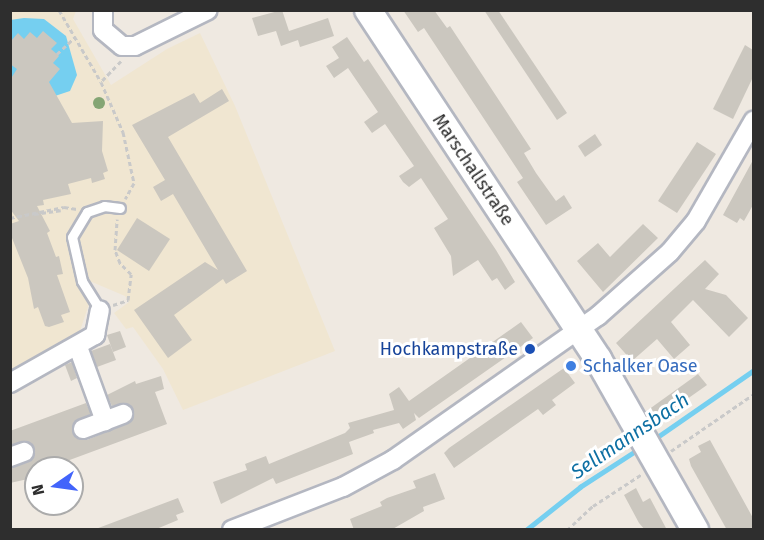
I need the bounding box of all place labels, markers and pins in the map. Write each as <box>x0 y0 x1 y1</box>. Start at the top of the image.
place label: Hochkampstraße <box>380 338 518 360</box>
marker: Hochkampstraße <box>523 342 537 356</box>
place label: Schalker Oase <box>583 355 698 377</box>
marker: Schalker Oase <box>564 359 578 373</box>

